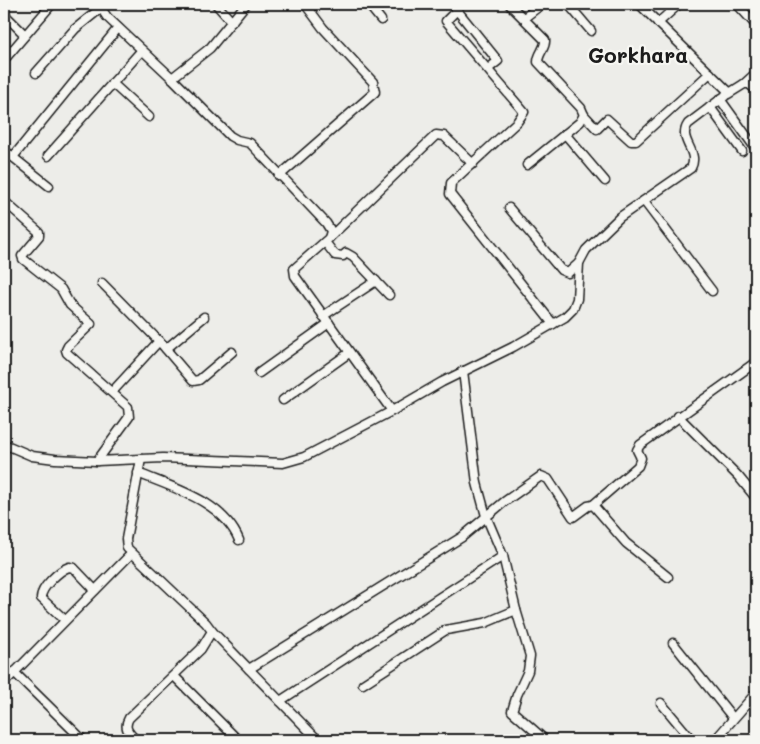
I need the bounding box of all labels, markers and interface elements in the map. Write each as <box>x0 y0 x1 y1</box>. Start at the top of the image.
district label: Gorkhara <box>588 41 688 68</box>

